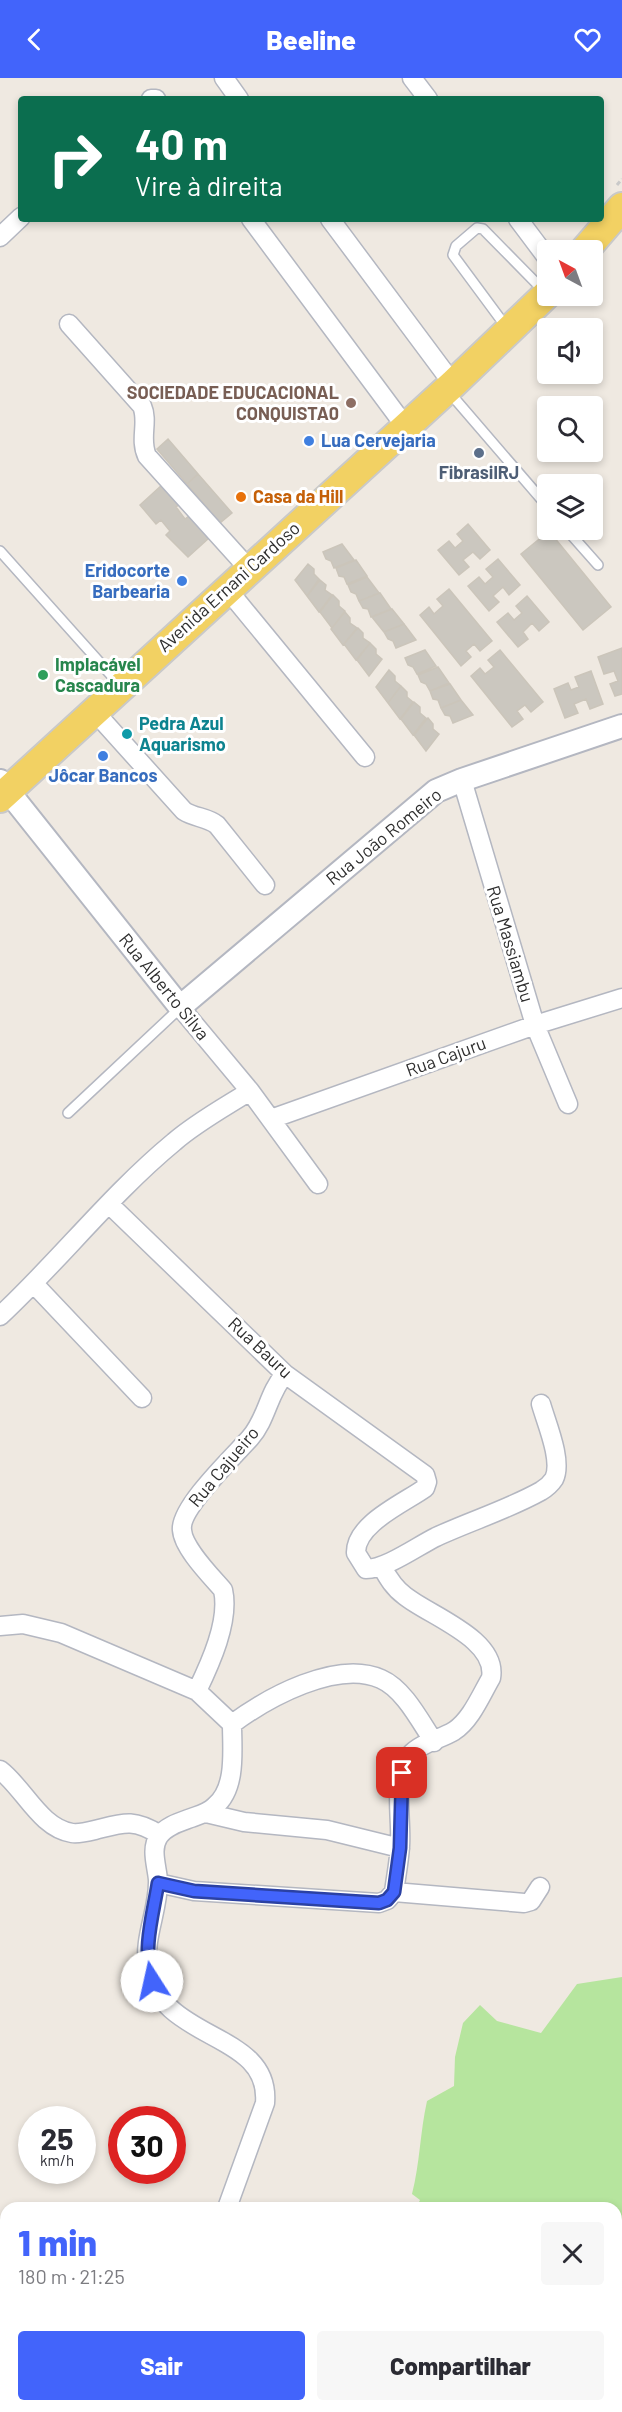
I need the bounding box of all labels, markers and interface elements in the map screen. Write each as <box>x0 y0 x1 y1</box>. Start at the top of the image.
icon: back <box>18 23 51 56</box>
text: Beeline <box>266 23 356 55</box>
icon: heart <box>571 23 604 56</box>
text: 40 m <box>135 118 228 168</box>
icon: right <box>36 120 114 198</box>
text: Vire à direita <box>135 169 283 201</box>
north arrow <box>537 240 603 306</box>
map controls <box>537 240 603 540</box>
button: sound <box>537 318 603 384</box>
place label: SOCIEDADE EDUCACIONAL CONQUISTA0 <box>127 381 339 424</box>
marker: SOCIEDADE EDUCACIONAL CONQUISTA0 <box>344 396 358 410</box>
button: search <box>537 396 603 462</box>
place label: Lua Cervejaria <box>321 429 436 451</box>
marker: Lua Cervejaria <box>302 434 316 448</box>
marker: FibrasilRJ <box>472 446 486 460</box>
place label: FibrasilRJ <box>439 461 519 483</box>
button: layers <box>537 474 603 540</box>
place label: Casa da Hill <box>253 485 344 507</box>
marker: Casa da Hill <box>234 490 248 504</box>
street label: Avenida Ernani Cardoso <box>153 517 304 656</box>
place label: Eridocorte Barbearia <box>85 559 170 602</box>
marker: Eridocorte Barbearia <box>175 574 189 588</box>
place label: Implacável Cascadura <box>55 653 141 696</box>
marker: Implacável Cascadura <box>36 668 50 682</box>
place label: Pedra Azul Aquarismo <box>139 712 226 755</box>
marker: Pedra Azul Aquarismo <box>120 727 134 741</box>
marker: Jôcar Bancos <box>96 749 110 763</box>
place label: Jôcar Bancos <box>48 764 158 786</box>
street label: Rua João Romeiro <box>321 783 446 889</box>
street label: Rua Massiambu <box>483 883 539 1005</box>
street label: Rua Alberto Silva <box>115 928 215 1044</box>
street label: Rua Cajuru <box>403 1031 489 1081</box>
street label: Rua Bauru <box>224 1312 297 1382</box>
street label: Rua Cajueiro <box>183 1422 263 1511</box>
pin <box>376 1747 427 1798</box>
icon: arrive <box>385 1756 418 1789</box>
position arrow <box>120 1949 184 2013</box>
speed limit sign: 30 <box>108 2106 186 2184</box>
text: 25 <box>41 2120 73 2156</box>
text: km/h <box>40 2151 74 2169</box>
text: 1 min <box>18 2220 97 2263</box>
button: close <box>541 2222 604 2285</box>
text: 180 m · 21:25 <box>18 2264 125 2288</box>
button: Sair <box>18 2331 305 2400</box>
button: Compartilhar <box>317 2331 604 2400</box>

